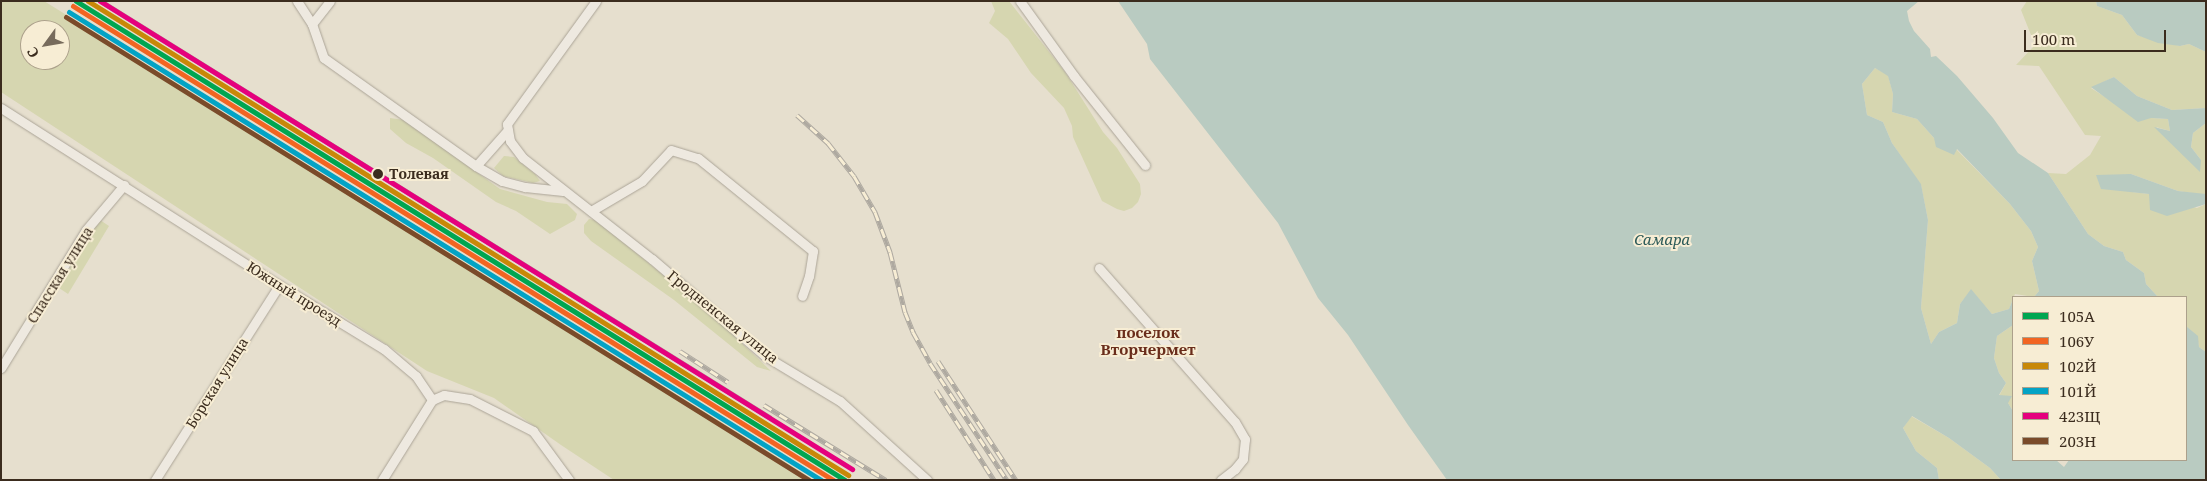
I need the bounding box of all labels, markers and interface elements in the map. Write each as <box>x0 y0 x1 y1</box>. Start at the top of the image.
north arrow <box>20 20 70 70</box>
scale bar <box>2027 20 2170 52</box>
text: 100 m <box>2032 29 2075 49</box>
text: С <box>22 44 43 62</box>
place label: Толевая <box>389 166 449 182</box>
marker: Толевая <box>371 167 385 181</box>
street label: Спасская улица <box>24 224 96 326</box>
water label: Самара <box>1634 231 1690 249</box>
street label: Южный проезд <box>244 258 344 330</box>
street label: Гродненская улица <box>664 267 782 367</box>
legend <box>2012 296 2187 461</box>
text: 105А <box>2059 306 2095 326</box>
district label: поселок Вторчермет <box>1100 323 1196 358</box>
text: 106У <box>2059 331 2094 351</box>
street label: Борская улица <box>182 335 252 431</box>
text: 102Й <box>2059 356 2096 376</box>
text: 101Й <box>2059 381 2096 401</box>
text: 423Щ <box>2059 406 2100 426</box>
text: 203Н <box>2059 431 2096 451</box>

